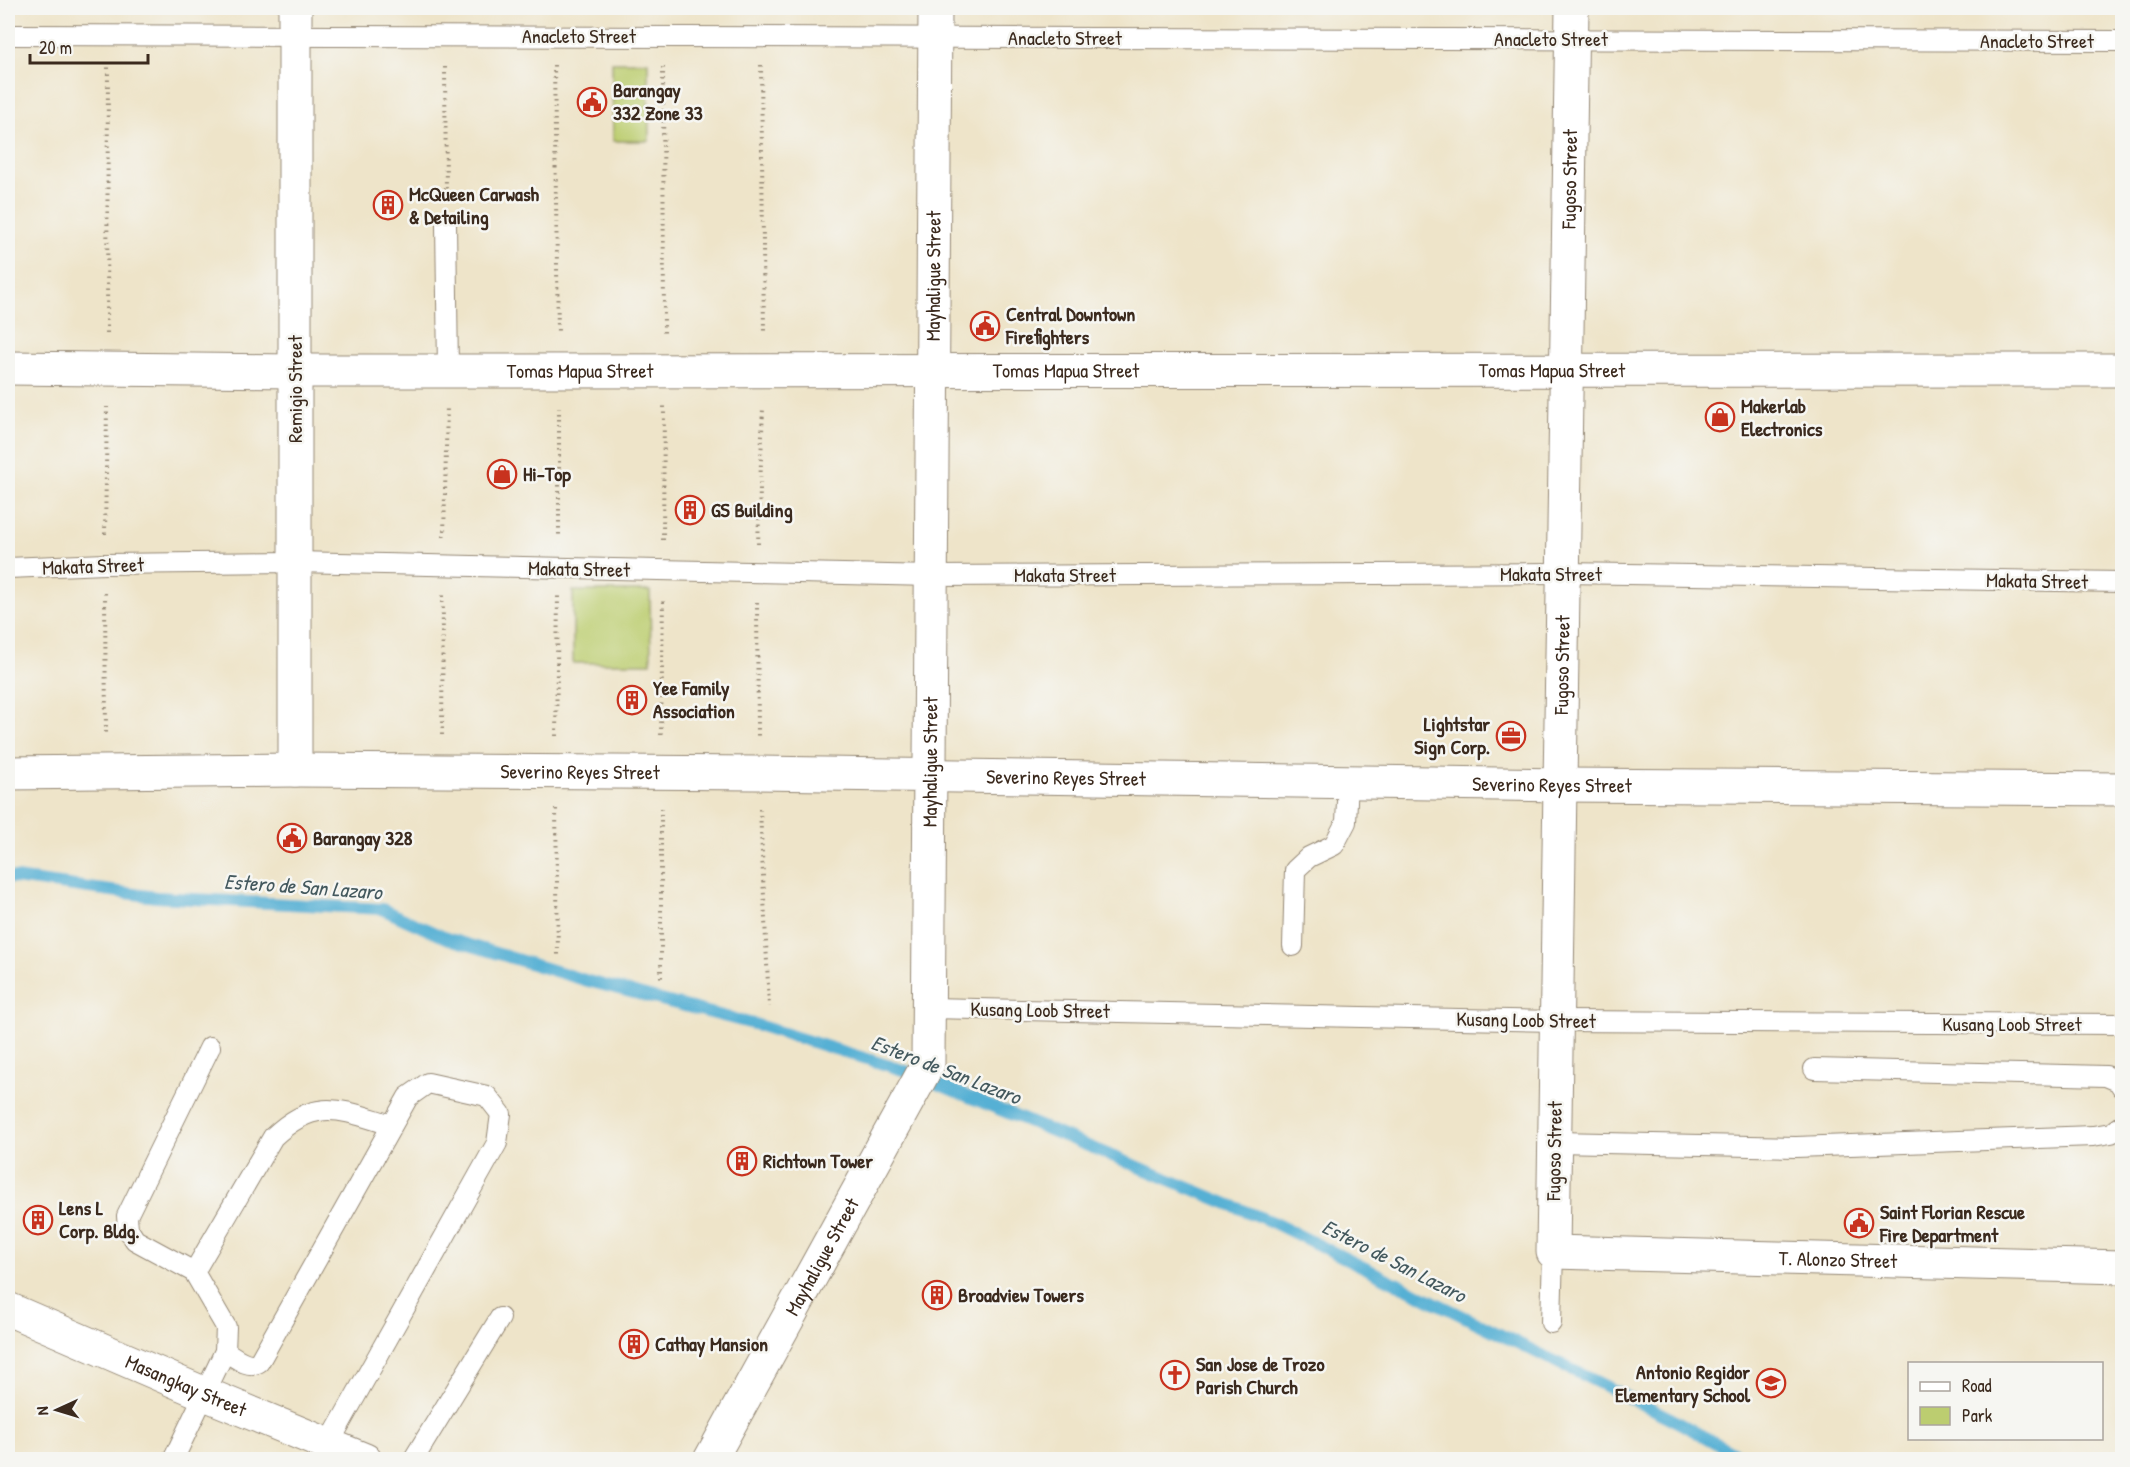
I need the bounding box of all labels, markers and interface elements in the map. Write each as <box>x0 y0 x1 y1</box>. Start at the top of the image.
street label: Anacleto Street <box>522 22 637 49</box>
street label: Anacleto Street <box>1008 24 1123 51</box>
street label: Anacleto Street <box>1494 25 1609 52</box>
scale bar <box>30 27 148 65</box>
street label: Anacleto Street <box>1980 27 2095 54</box>
text: 20 m <box>39 35 72 60</box>
place label: Barangay 332 Zone 33 <box>613 76 703 126</box>
public building icon: Barangay 332 Zone 33 <box>576 86 608 118</box>
street label: Fugoso Street <box>1555 128 1583 230</box>
place label: McQueen Carwash & Detailing <box>409 180 540 231</box>
building icon: McQueen Carwash & Detailing <box>372 189 404 221</box>
street label: Mayhaligue Street <box>919 210 947 341</box>
place label: Central Downtown Firefighters <box>1005 300 1135 351</box>
public building icon: Central Downtown Firefighters <box>969 310 1001 342</box>
street label: Remigio Street <box>281 334 308 443</box>
street label: Tomas Mapua Street <box>1479 356 1626 383</box>
street label: Tomas Mapua Street <box>507 357 654 384</box>
street label: Tomas Mapua Street <box>993 357 1140 384</box>
place label: Makerlab Electronics <box>1741 392 1823 442</box>
shop icon: Makerlab Electronics <box>1704 401 1736 433</box>
shop icon: Hi-Top <box>486 458 518 490</box>
place label: Hi-Top <box>523 460 571 488</box>
building icon: GS Building <box>674 494 706 526</box>
place label: GS Building <box>711 496 793 524</box>
street label: Makata Street <box>42 550 145 581</box>
street label: Makata Street <box>528 554 631 583</box>
street label: Makata Street <box>1500 560 1603 587</box>
street label: Makata Street <box>1014 561 1117 588</box>
street label: Makata Street <box>1986 566 2089 595</box>
street label: Fugoso Street <box>1547 614 1576 716</box>
place label: Yee Family Association <box>653 674 735 724</box>
building icon: Yee Family Association <box>616 684 648 716</box>
street label: Mayhaligue Street <box>916 696 943 827</box>
place label: Lightstar Sign Corp. <box>1414 710 1490 761</box>
office icon: Lightstar Sign Corp. <box>1495 720 1527 752</box>
street label: Severino Reyes Street <box>500 757 661 785</box>
street label: Severino Reyes Street <box>986 762 1147 792</box>
street label: Severino Reyes Street <box>1472 770 1633 799</box>
public building icon: Barangay 328 <box>276 822 308 854</box>
place label: Barangay 328 <box>313 824 413 852</box>
water label: Estero de San Lazaro <box>223 867 384 907</box>
street label: Kusang Loob Street <box>970 995 1111 1024</box>
street label: Kusang Loob Street <box>1456 1005 1597 1034</box>
street label: Kusang Loob Street <box>1942 1010 2083 1037</box>
water label: Estero de San Lazaro <box>867 1028 1026 1112</box>
street label: Fugoso Street <box>1539 1100 1568 1202</box>
building icon: Richtown Tower <box>726 1145 758 1177</box>
place label: Richtown Tower <box>763 1147 873 1174</box>
street label: Mayhaligue Street <box>778 1192 865 1320</box>
place label: Lens L Corp. Bldg. <box>59 1194 140 1245</box>
place label: Saint Florian Rescue Fire Department <box>1879 1198 2025 1249</box>
building icon: Lens L Corp. Bldg. <box>22 1204 54 1236</box>
public building icon: Saint Florian Rescue Fire Department <box>1843 1207 1875 1239</box>
water label: Estero de San Lazaro <box>1317 1212 1472 1310</box>
street label: T. Alonzo Street <box>1778 1244 1898 1274</box>
building icon: Broadview Towers <box>921 1279 953 1311</box>
place label: Broadview Towers <box>958 1281 1084 1308</box>
building icon: Cathay Mansion <box>618 1328 650 1360</box>
place label: Cathay Mansion <box>655 1330 768 1358</box>
street label: Masangkay Street <box>122 1347 252 1423</box>
place label: San Jose de Trozo Parish Church <box>1196 1350 1324 1400</box>
place label: Antonio Regidor Elementary School <box>1615 1358 1751 1409</box>
church icon: San Jose de Trozo Parish Church <box>1159 1359 1191 1391</box>
legend <box>1908 1362 2103 1440</box>
school or university icon: Antonio Regidor Elementary School <box>1755 1367 1787 1399</box>
text: Road <box>1962 1373 1992 1398</box>
north arrow <box>27 1380 87 1440</box>
text: Park <box>1962 1403 1993 1428</box>
text: N <box>31 1406 53 1416</box>

